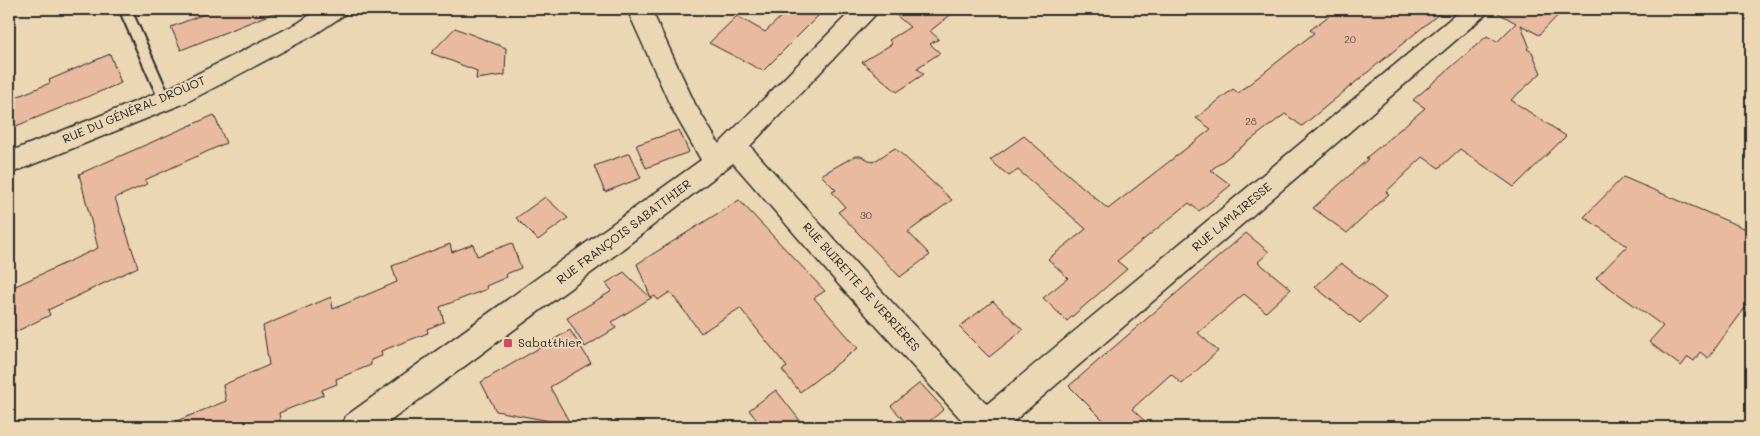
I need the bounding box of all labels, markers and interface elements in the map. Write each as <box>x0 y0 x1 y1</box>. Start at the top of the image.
house number: 20 <box>1344 32 1356 46</box>
street label: RUE DU GÉNÉRAL DROUOT <box>60 72 208 146</box>
house number: 28 <box>1245 114 1257 128</box>
street label: RUE FRANÇOIS SABATTHIER <box>553 175 694 287</box>
street label: RUE LAMAIRESSE <box>1188 178 1275 254</box>
house number: 30 <box>860 208 872 222</box>
street label: RUE BUIRETTE DE VERRIÈRES <box>800 218 924 354</box>
place label: Sabatthier <box>518 334 582 350</box>
marker: Sabatthier <box>502 337 514 349</box>

